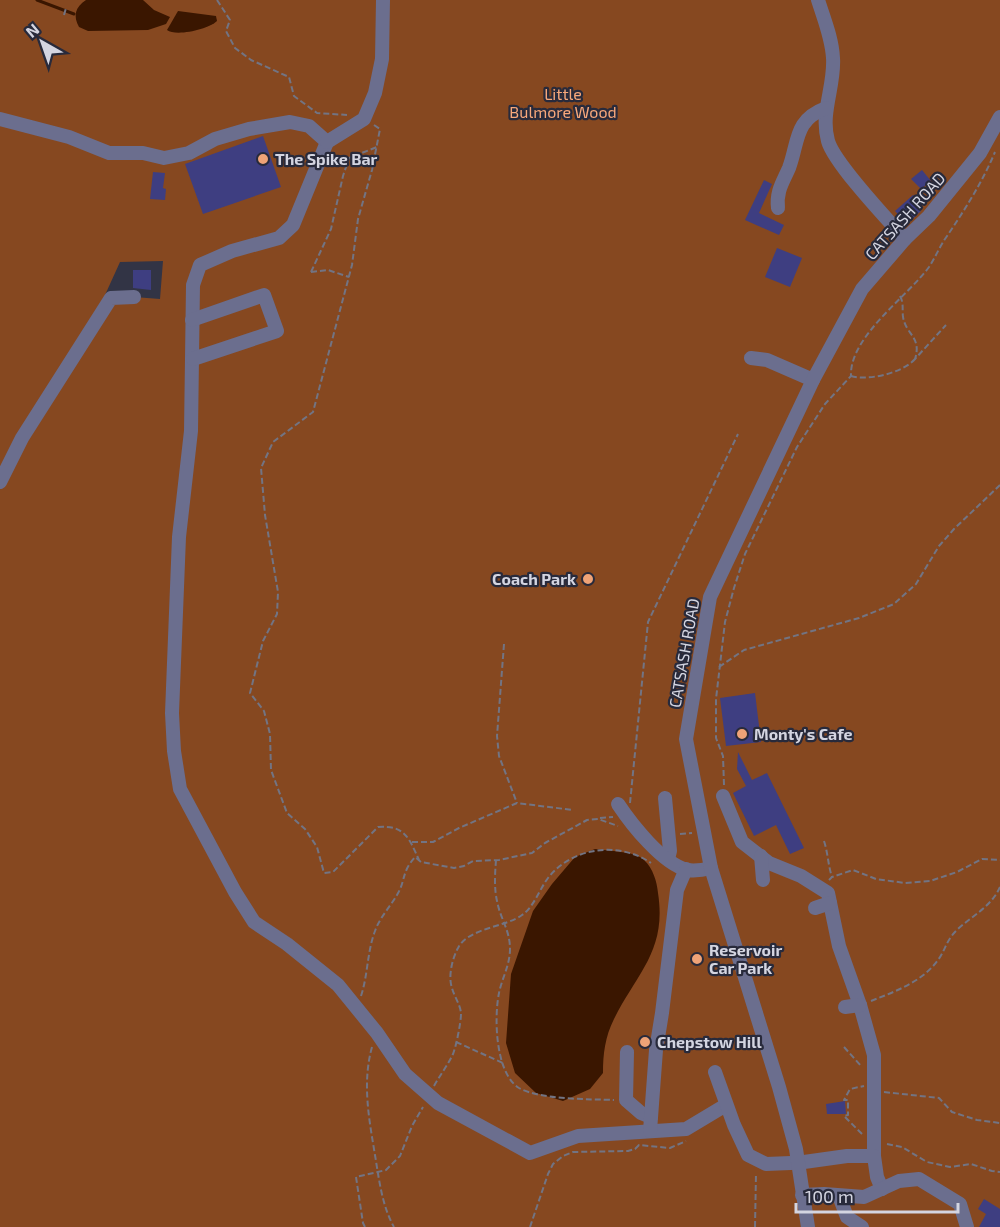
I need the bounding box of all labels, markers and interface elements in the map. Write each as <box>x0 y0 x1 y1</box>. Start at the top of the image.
north arrow <box>12 12 72 72</box>
text: N <box>22 19 43 41</box>
park label: Little Bulmore Wood <box>509 84 617 121</box>
place label: The Spike Bar <box>275 149 378 168</box>
marker: The Spike Bar <box>256 152 270 166</box>
street label: CATSASH ROAD <box>861 168 949 263</box>
place label: Coach Park <box>492 569 576 588</box>
marker: Coach Park <box>581 572 595 586</box>
street label: CATSASH ROAD <box>665 597 702 709</box>
place label: Monty's Cafe <box>754 724 853 744</box>
marker: Monty's Cafe <box>735 727 749 741</box>
place label: Reservoir Car Park <box>709 940 782 977</box>
marker: Reservoir Car Park <box>690 952 704 966</box>
place label: Chepstow Hill <box>657 1032 763 1051</box>
marker: Chepstow Hill <box>638 1035 652 1049</box>
scale bar <box>796 1176 958 1214</box>
text: 100 m <box>805 1185 854 1207</box>

